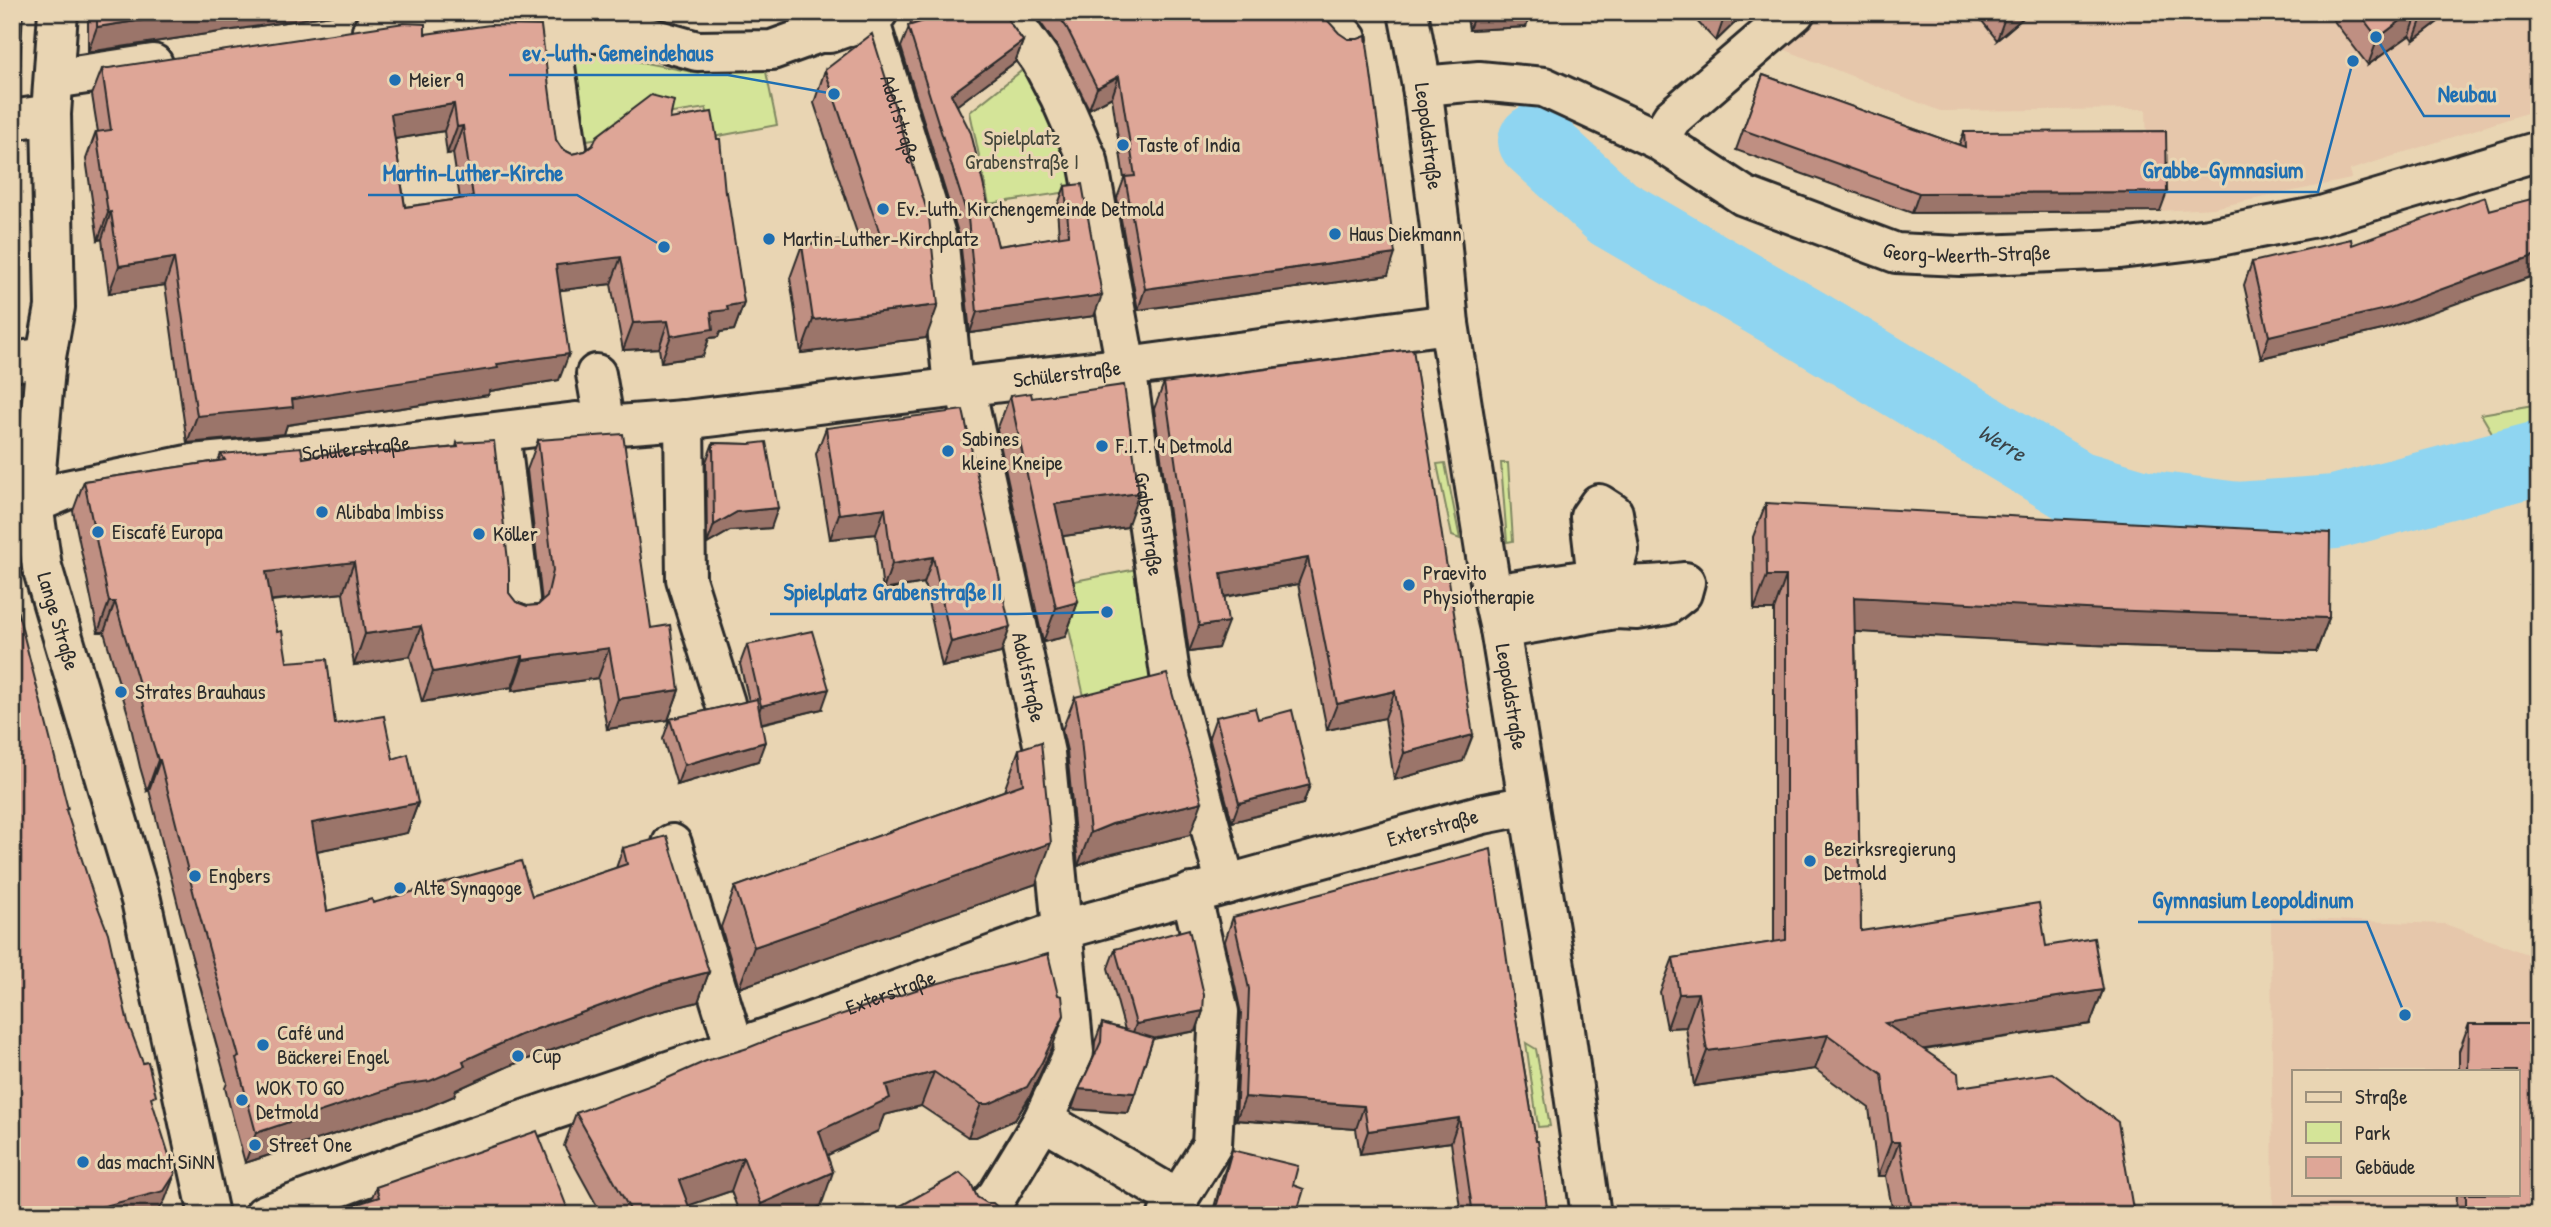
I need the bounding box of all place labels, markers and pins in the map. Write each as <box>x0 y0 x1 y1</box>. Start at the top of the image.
callout: ev.-luth. Gemeindehaus <box>509 31 728 75</box>
place label: Meier 9 <box>409 65 464 94</box>
marker: Meier 9 <box>387 72 403 88</box>
callout: Neubau <box>2424 72 2510 116</box>
place label: Taste of India <box>1137 130 1240 159</box>
marker: Taste of India <box>1115 137 1131 153</box>
callout: Grabbe-Gymnasium <box>2129 148 2318 192</box>
callout: Martin-Luther-Kirche <box>368 151 577 195</box>
place label: Ev.-luth. Kirchengemeinde Detmold <box>897 194 1164 223</box>
marker: Ev.-luth. Kirchengemeinde Detmold <box>875 201 891 217</box>
place label: Haus Diekmann <box>1349 219 1462 248</box>
place label: Martin-Luther-Kirchplatz <box>783 224 979 253</box>
marker: Haus Diekmann <box>1327 226 1343 242</box>
marker: Martin-Luther-Kirchplatz <box>761 231 777 247</box>
place label: Sabines kleine Kneipe <box>962 424 1063 477</box>
place label: F.I.T. 4 Detmold <box>1115 431 1232 460</box>
marker: F.I.T. 4 Detmold <box>1094 438 1110 454</box>
marker: Sabines kleine Kneipe <box>940 443 956 459</box>
place label: Alibaba Imbiss <box>336 497 444 526</box>
marker: Alibaba Imbiss <box>314 504 330 520</box>
place label: Eiscafé Europa <box>112 517 223 546</box>
place label: Köller <box>493 519 538 548</box>
marker: Eiscafé Europa <box>90 524 106 540</box>
marker: Köller <box>471 526 487 542</box>
place label: Praevito Physiotherapie <box>1423 558 1535 611</box>
callout: Spielplatz Grabenstraße II <box>770 570 1017 614</box>
marker: Praevito Physiotherapie <box>1401 577 1417 593</box>
place label: Strates Brauhaus <box>135 677 266 706</box>
marker: Strates Brauhaus <box>113 684 129 700</box>
place label: Bezirksregierung Detmold <box>1824 834 1956 887</box>
marker: Bezirksregierung Detmold <box>1802 853 1818 869</box>
place label: Engbers <box>209 861 270 890</box>
marker: Engbers <box>187 868 203 884</box>
place label: Alte Synagoge <box>414 873 522 902</box>
callout: Gymnasium Leopoldinum <box>2138 878 2367 922</box>
marker: Alte Synagoge <box>392 880 408 896</box>
place label: Café und Bäckerei Engel <box>277 1018 390 1071</box>
marker: Café und Bäckerei Engel <box>255 1037 271 1053</box>
place label: Cup <box>532 1041 561 1070</box>
marker: Cup <box>510 1048 526 1064</box>
place label: WOK TO GO Detmold <box>256 1073 345 1126</box>
marker: WOK TO GO Detmold <box>234 1092 250 1108</box>
place label: Street One <box>269 1130 352 1159</box>
marker: Street One <box>247 1137 263 1153</box>
place label: das macht SiNN <box>97 1147 215 1176</box>
marker: das macht SiNN <box>75 1154 91 1170</box>

